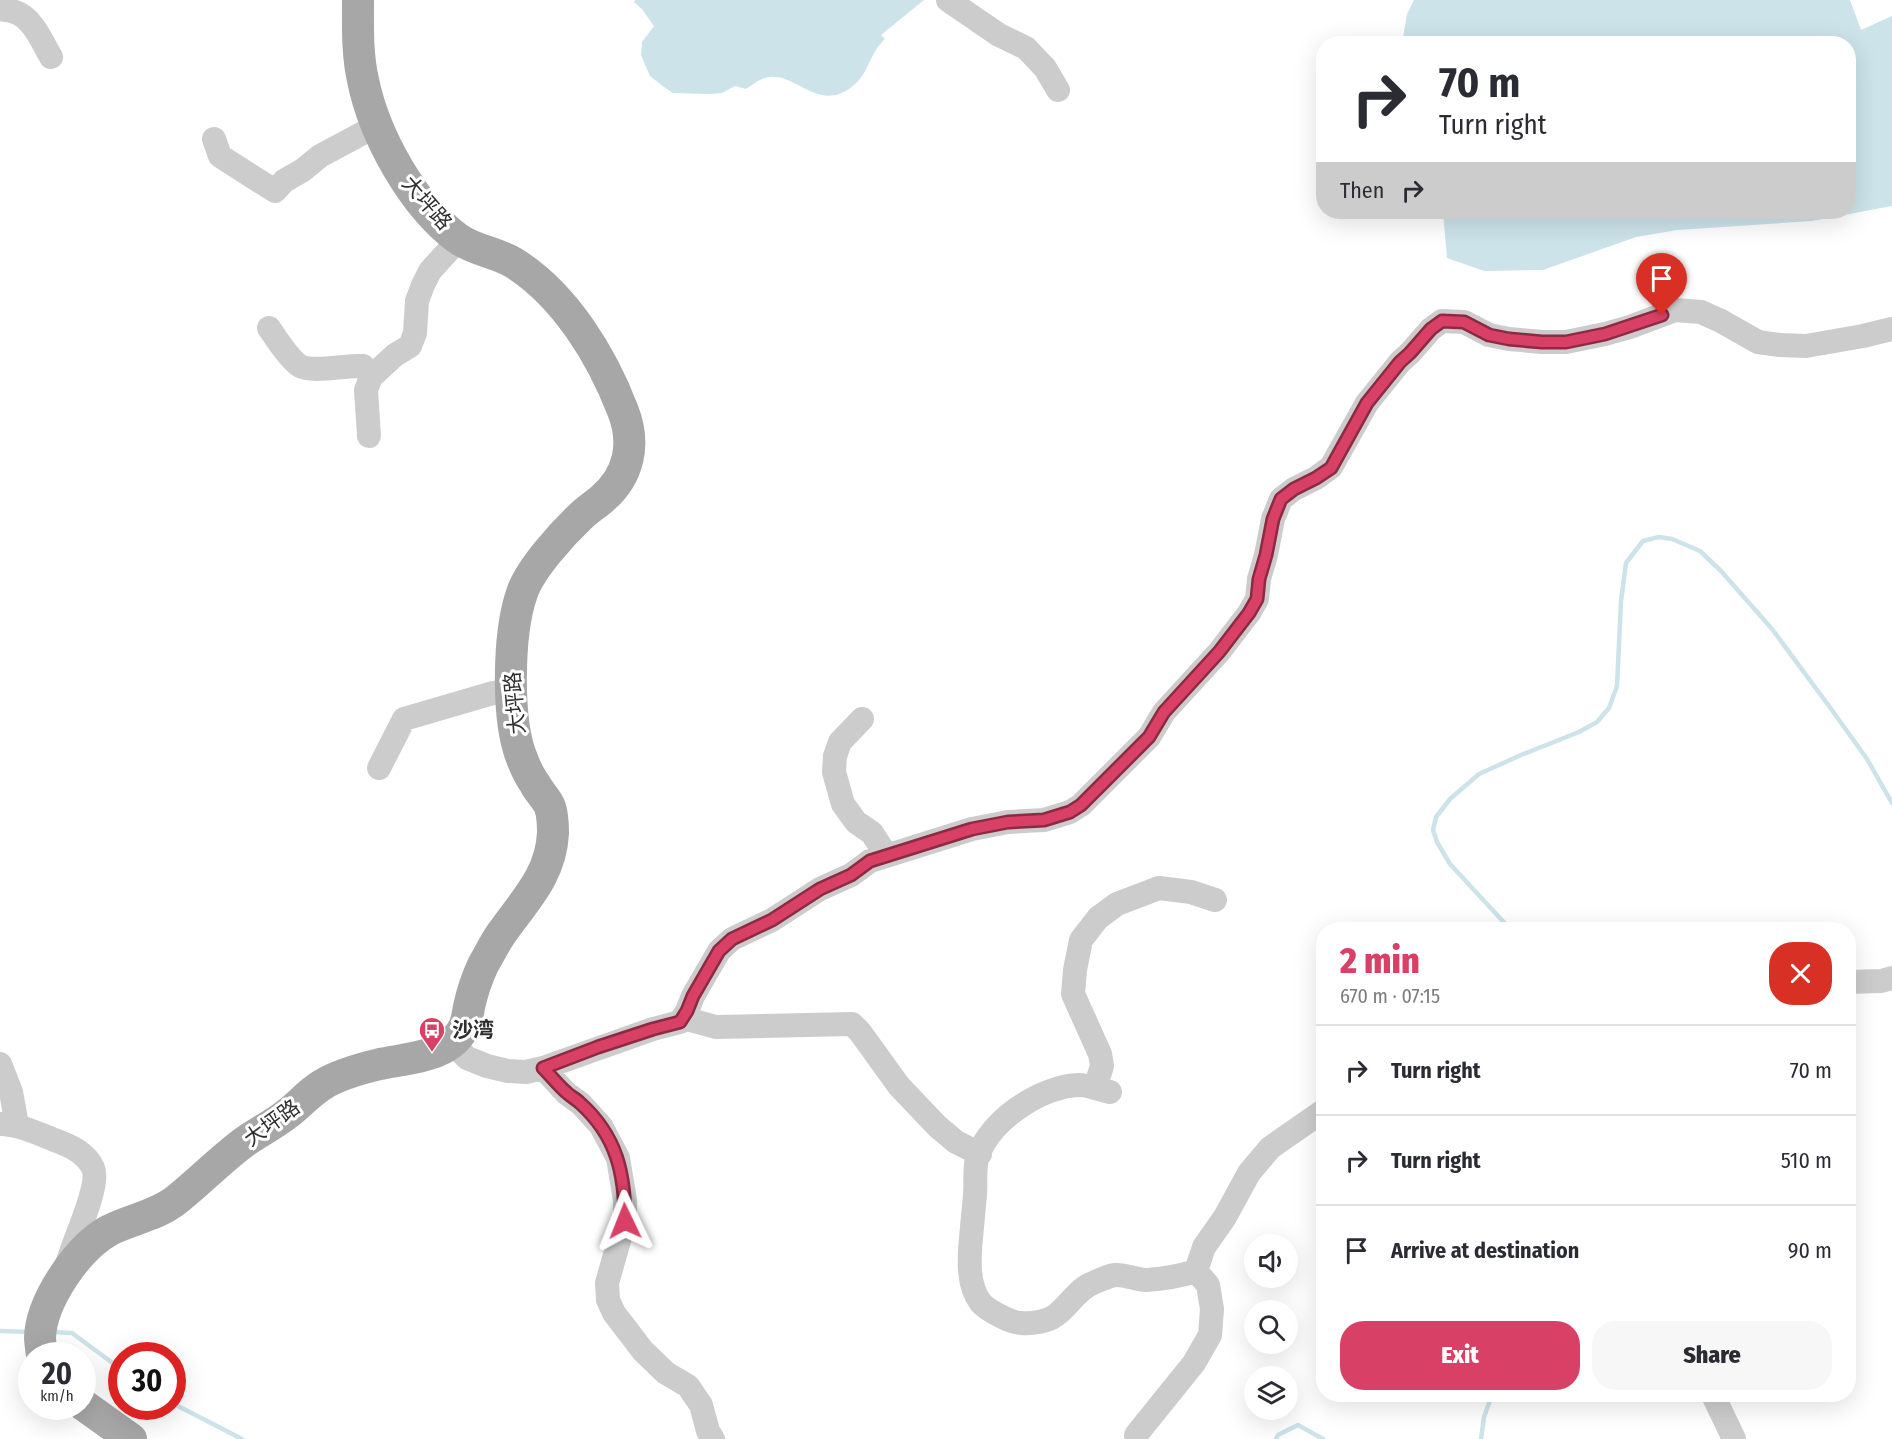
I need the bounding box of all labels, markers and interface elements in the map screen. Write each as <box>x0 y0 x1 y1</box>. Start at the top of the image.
text: 70 m <box>1439 58 1520 108</box>
icon: right <box>1340 60 1418 138</box>
text: Turn right <box>1439 109 1547 141</box>
street label: 大坪路 <box>397 171 457 235</box>
icon: right <box>1396 174 1429 207</box>
text: Then <box>1340 177 1384 204</box>
pin <box>1636 253 1687 315</box>
icon: arrive <box>1645 262 1678 295</box>
street label: 大坪路 <box>499 670 531 736</box>
text: 2 min <box>1340 939 1420 983</box>
button: close <box>1769 942 1832 1005</box>
text: 670 m · 07:15 <box>1340 984 1440 1008</box>
bus stop icon: 沙湾 <box>417 1015 447 1053</box>
place label: 沙湾 <box>452 1017 494 1043</box>
icon: right <box>1340 1054 1373 1087</box>
text: Turn right <box>1391 1057 1480 1084</box>
text: 70 m <box>1790 1057 1832 1084</box>
street label: 大坪路 <box>239 1094 305 1152</box>
icon: right <box>1340 1144 1373 1177</box>
text: Turn right <box>1391 1147 1480 1174</box>
text: 510 m <box>1781 1147 1832 1174</box>
position arrow <box>593 1189 657 1253</box>
map controls <box>1244 1234 1298 1420</box>
button: sound <box>1244 1234 1298 1288</box>
icon: arrive <box>1340 1234 1373 1267</box>
text: Arrive at destination <box>1391 1237 1579 1264</box>
text: 90 m <box>1788 1237 1832 1264</box>
button: search <box>1244 1300 1298 1354</box>
button: Exit <box>1340 1321 1580 1390</box>
button: Share <box>1592 1321 1832 1390</box>
speed limit sign: 30 <box>108 1342 186 1420</box>
text: 20 <box>42 1356 72 1392</box>
button: layers <box>1244 1366 1298 1420</box>
text: km/h <box>40 1387 74 1405</box>

